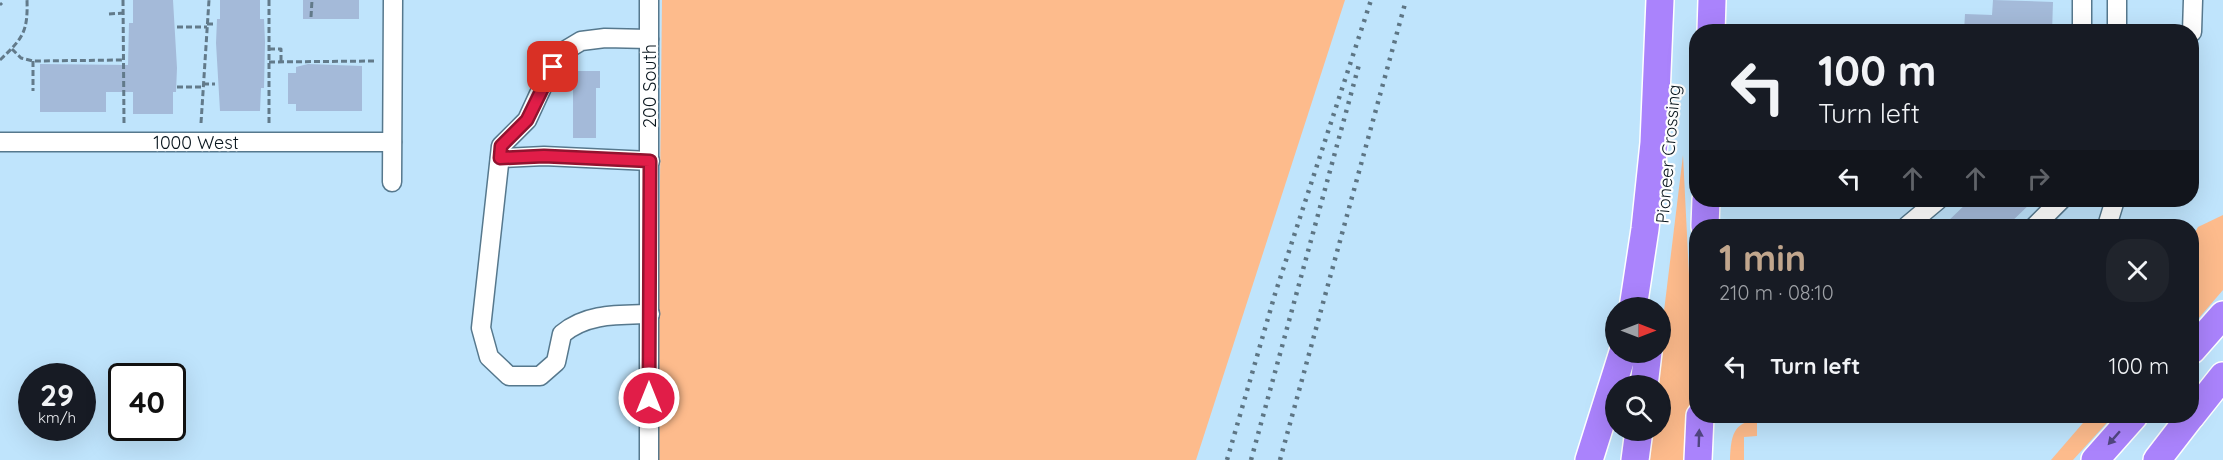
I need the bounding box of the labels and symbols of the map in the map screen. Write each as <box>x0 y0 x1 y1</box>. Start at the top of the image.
pin <box>527 41 578 92</box>
street label: 200 South <box>638 44 661 128</box>
street label: Pioneer Crossing <box>1650 83 1686 225</box>
street label: 1000 West <box>153 131 239 154</box>
north arrow <box>1605 297 1671 363</box>
speed limit sign: 40 <box>108 363 186 441</box>
position arrow <box>617 366 681 430</box>
one-way arrow <box>1694 428 1704 447</box>
one-way arrow <box>2108 430 2121 445</box>

